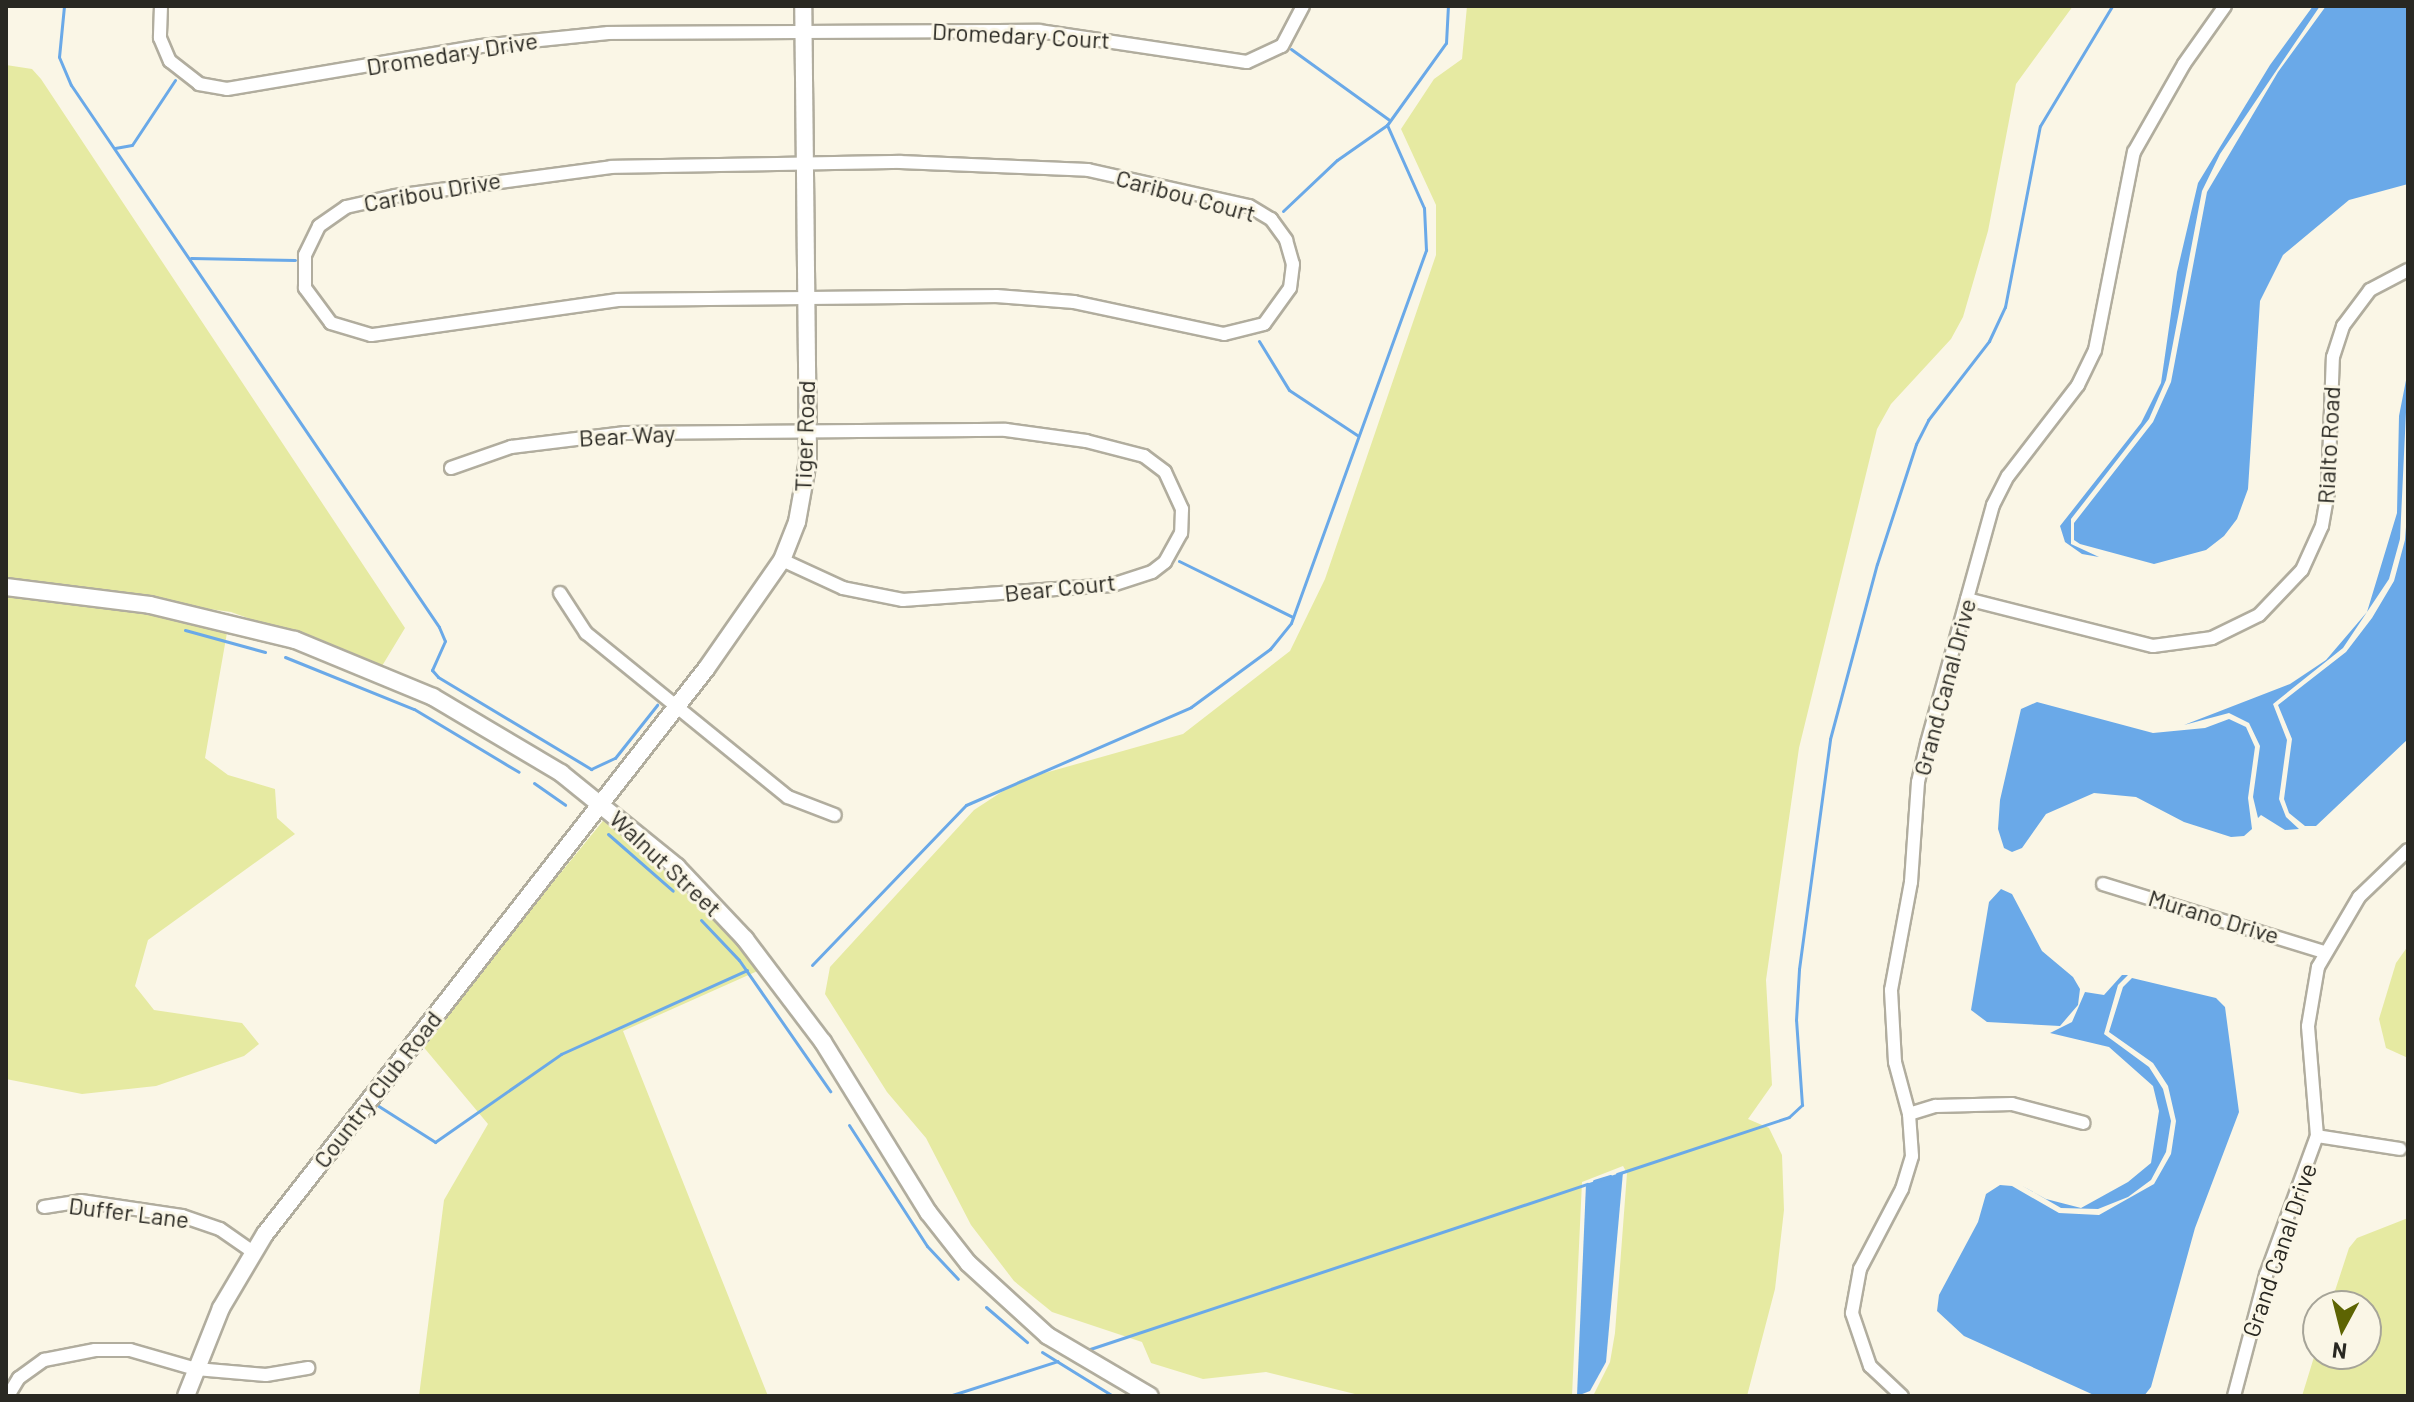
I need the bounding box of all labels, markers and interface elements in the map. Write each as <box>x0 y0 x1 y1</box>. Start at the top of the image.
street label: Dromedary Court <box>931 16 1111 54</box>
street label: Dromedary Drive <box>364 25 540 81</box>
street label: Caribou Court <box>1113 163 1259 227</box>
street label: Caribou Drive <box>361 165 503 217</box>
street label: Tiger Road <box>788 380 820 492</box>
street label: Rialto Road <box>2311 385 2345 505</box>
street label: Bear Way <box>578 418 676 452</box>
street label: Bear Court <box>1003 567 1117 607</box>
street label: Grand Canal Drive <box>1907 595 1981 779</box>
street label: Walnut Street <box>604 804 728 922</box>
street label: Murano Drive <box>2145 882 2283 950</box>
street label: Country Club Road <box>307 1005 447 1173</box>
street label: Grand Canal Drive <box>2236 1159 2322 1341</box>
street label: Duffer Lane <box>67 1190 191 1234</box>
north arrow <box>2302 1290 2382 1370</box>
text: N <box>2330 1338 2348 1366</box>

